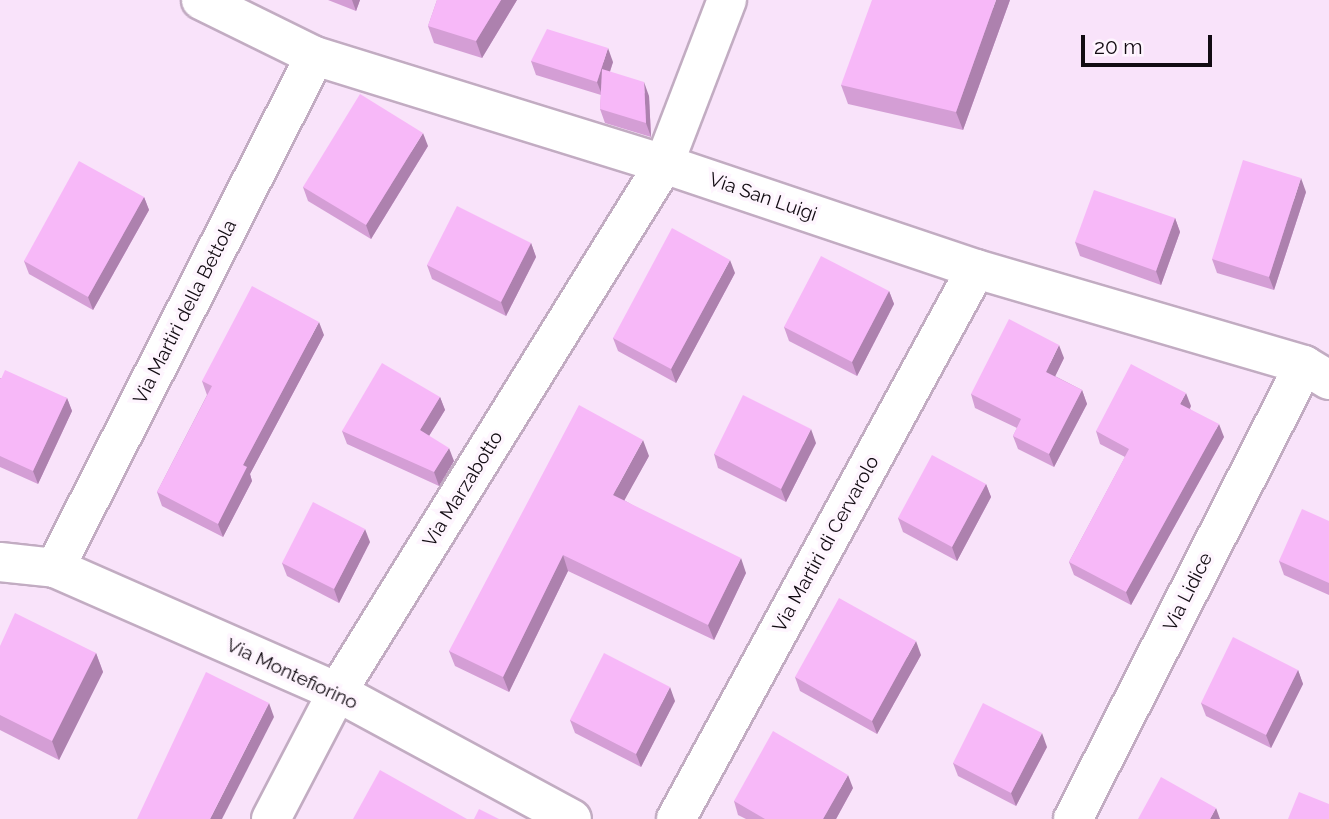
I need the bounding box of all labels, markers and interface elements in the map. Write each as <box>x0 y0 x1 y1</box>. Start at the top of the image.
scale bar <box>1084 21 1215 65</box>
text: 20 m <box>1094 34 1142 59</box>
street label: Via San Luigi <box>706 168 820 226</box>
street label: Via Martiri della Bettola <box>129 216 241 408</box>
street label: Via Marzabotto <box>418 427 508 551</box>
street label: Via Martiri di Cervarolo <box>768 452 884 636</box>
street label: Via Lidice <box>1159 549 1217 635</box>
street label: Via Montefiorino <box>223 634 361 714</box>

